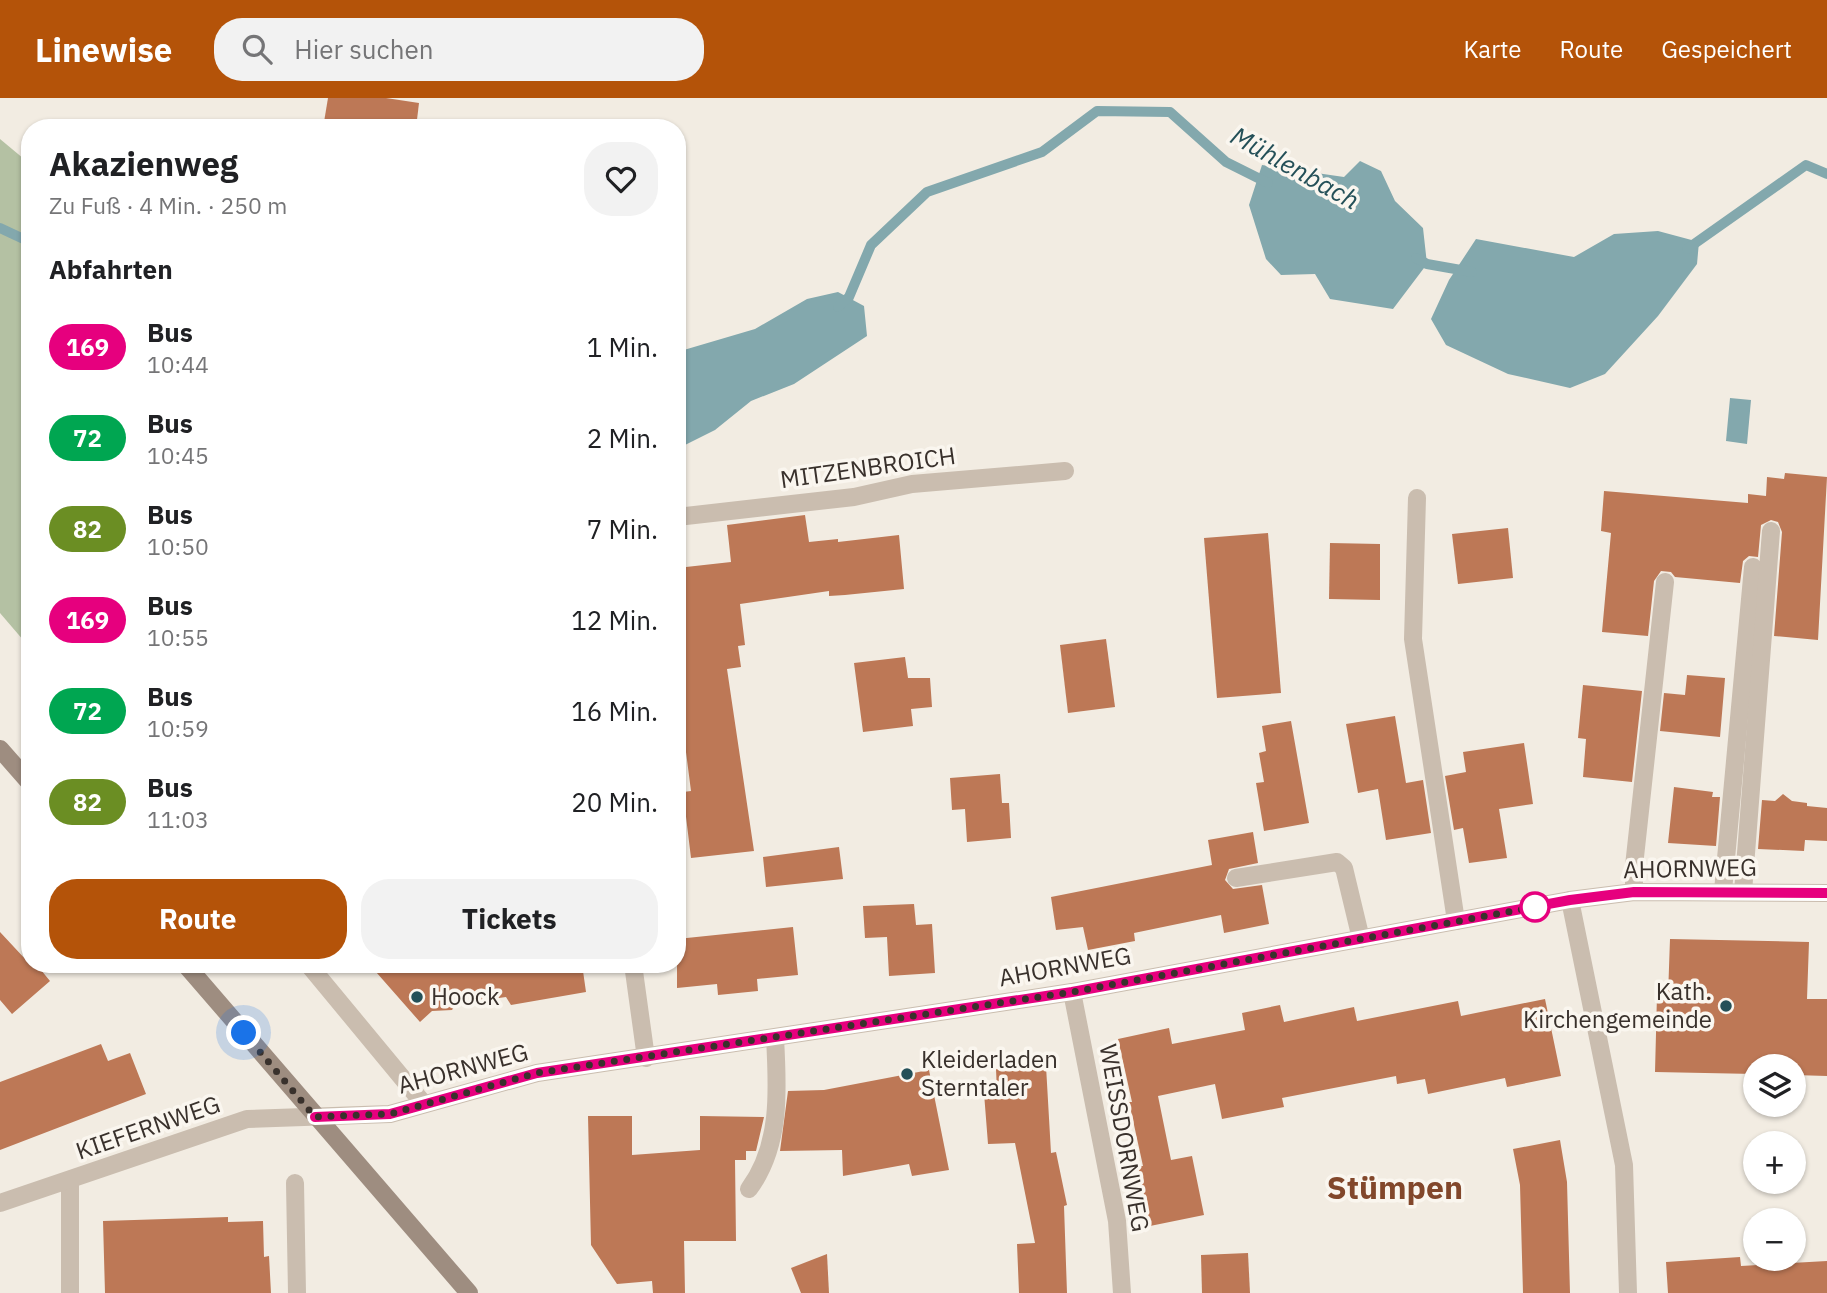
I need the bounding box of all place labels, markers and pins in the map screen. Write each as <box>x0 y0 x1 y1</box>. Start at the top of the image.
unlabelled marker <box>1520 892 1550 922</box>
place label: Kath. Kirchengemeinde <box>1523 975 1712 1035</box>
place label: Hoock <box>431 980 500 1012</box>
marker: Hoock <box>409 989 425 1005</box>
marker: Kath. Kirchengemeinde <box>1718 998 1734 1014</box>
place label: Kleiderladen Sterntaler <box>921 1043 1058 1103</box>
marker: Kleiderladen Sterntaler <box>899 1066 915 1082</box>

